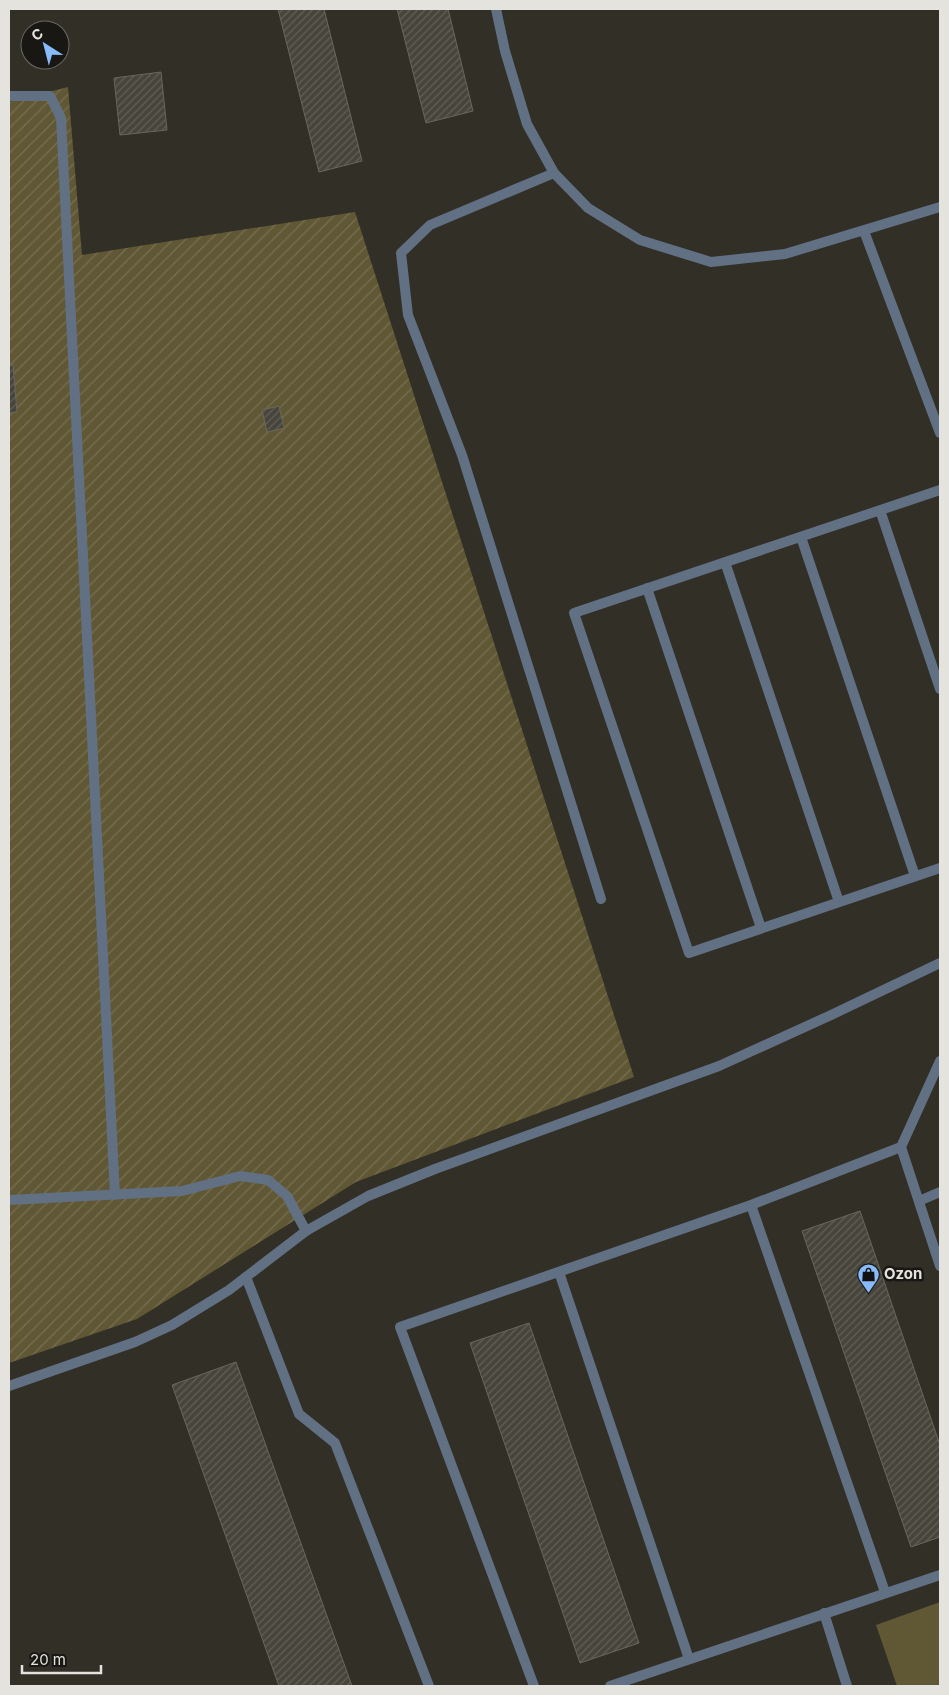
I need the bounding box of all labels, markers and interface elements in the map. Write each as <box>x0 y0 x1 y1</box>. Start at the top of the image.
north arrow <box>20 20 70 70</box>
text: С <box>28 24 46 44</box>
shop icon: Ozon <box>856 1262 880 1293</box>
place label: Ozon <box>884 1264 922 1283</box>
scale bar <box>22 1642 101 1674</box>
text: 20 m <box>30 1650 66 1669</box>

